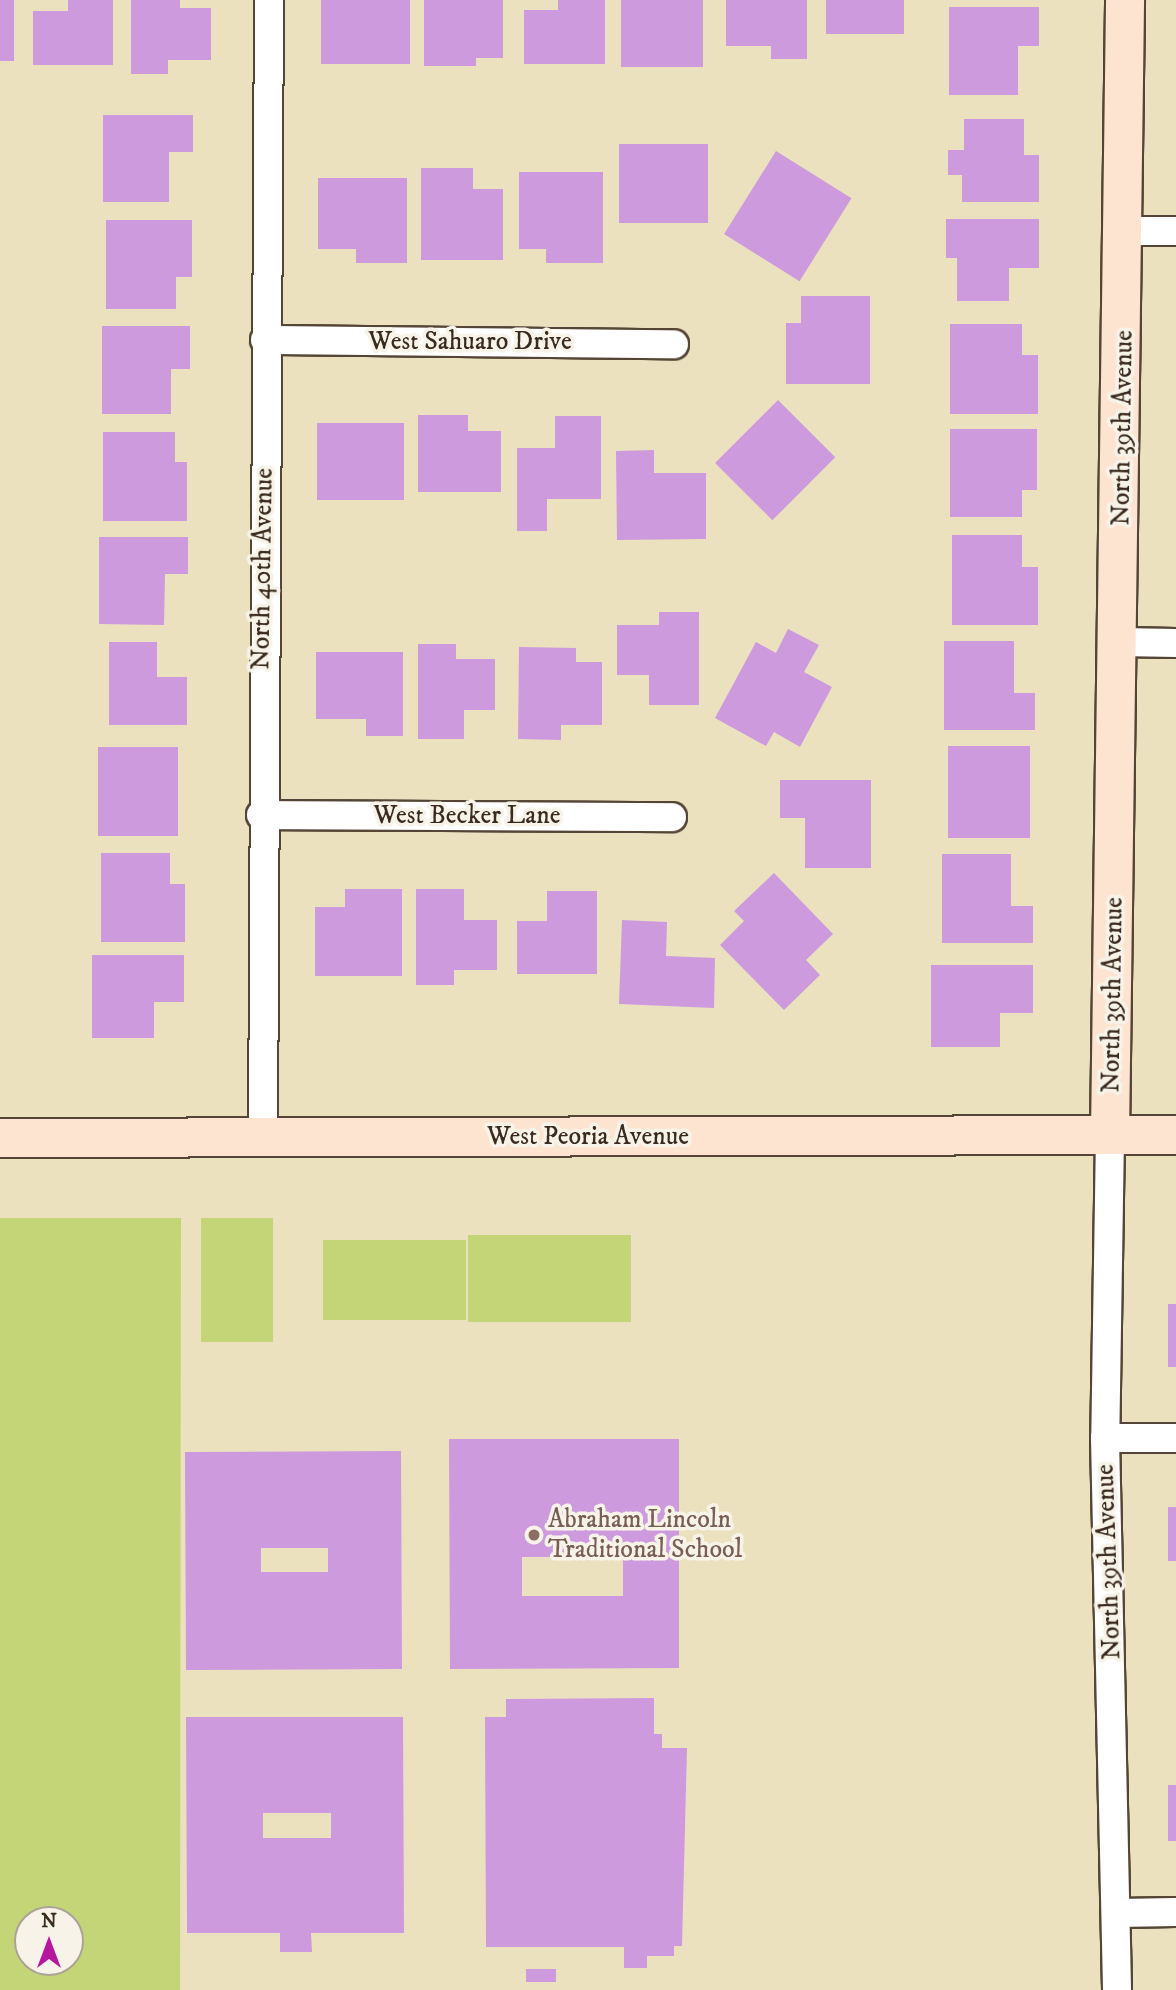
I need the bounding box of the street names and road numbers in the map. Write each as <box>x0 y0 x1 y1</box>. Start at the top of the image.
street label: West Sahuaro Drive <box>368 326 572 358</box>
street label: North 39th Avenue <box>1106 330 1140 526</box>
street label: North 40th Avenue <box>246 468 280 670</box>
street label: West Becker Lane <box>373 800 561 832</box>
street label: North 39th Avenue <box>1096 897 1130 1093</box>
street label: West Peoria Avenue <box>487 1121 689 1153</box>
street label: North 39th Avenue <box>1090 1464 1128 1660</box>

